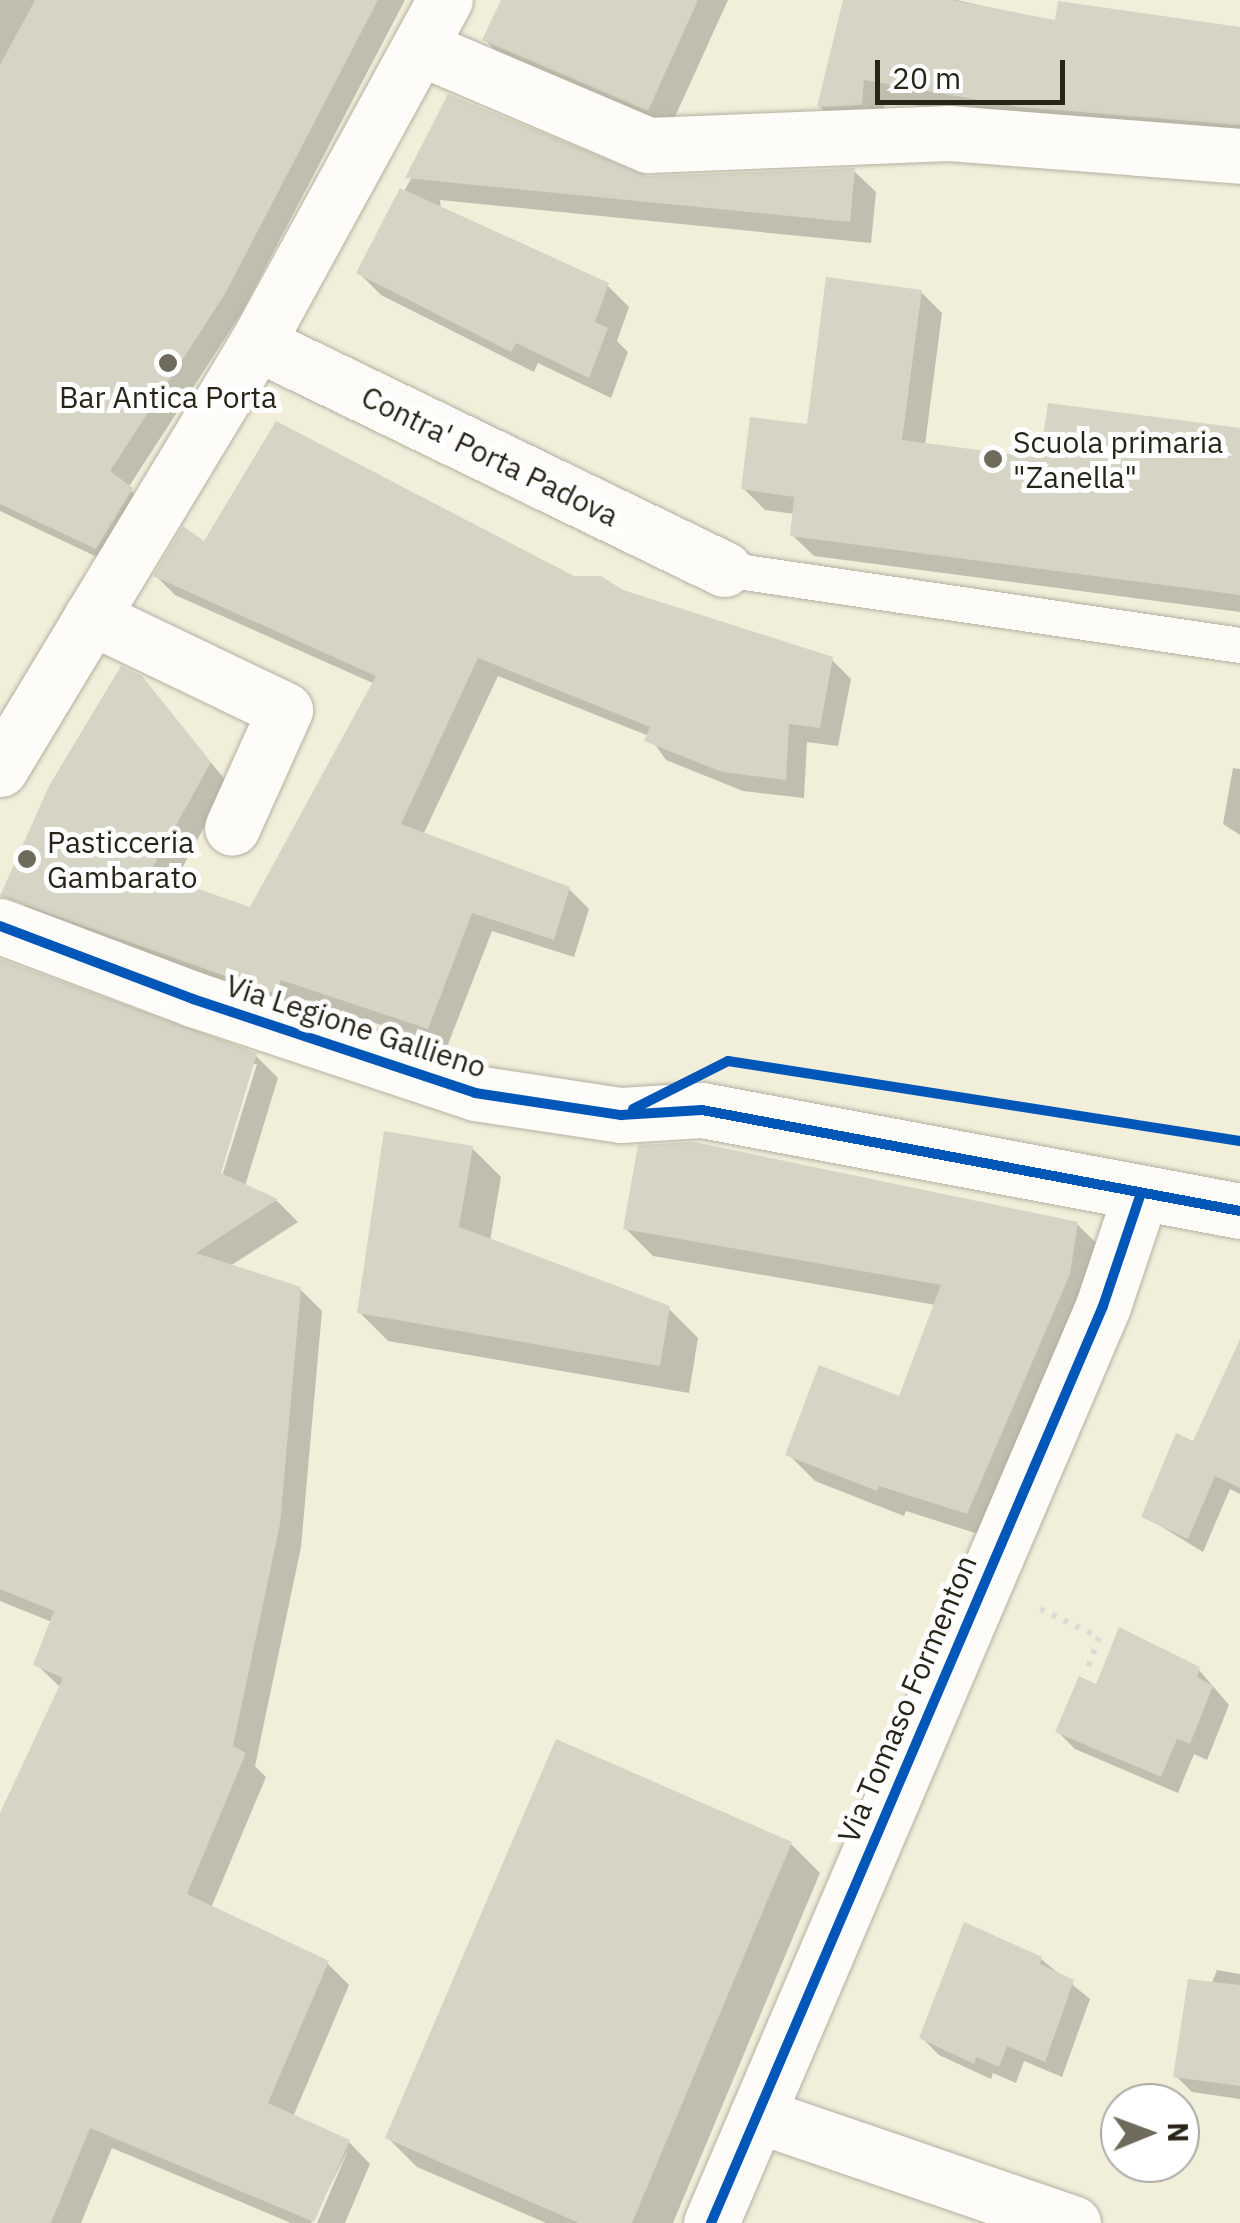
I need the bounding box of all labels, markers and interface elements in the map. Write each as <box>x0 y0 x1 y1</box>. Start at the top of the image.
scale bar <box>880 40 1070 102</box>
text: 20 m <box>892 58 961 97</box>
marker: Bar Antica Porta <box>157 352 179 374</box>
street label: Contra' Porta Padova <box>356 378 624 534</box>
place label: Bar Antica Porta <box>59 379 277 415</box>
place label: Scuola primaria "Zanella" <box>1013 424 1223 494</box>
marker: Scuola primaria "Zanella" <box>982 448 1004 470</box>
place label: Pasticceria Gambarato <box>47 824 198 894</box>
marker: Pasticceria Gambarato <box>16 848 38 870</box>
street label: Via Legione Gallieno <box>221 967 491 1085</box>
street label: Via Tomaso Formenton <box>830 1550 984 1848</box>
north arrow <box>1100 2083 1200 2183</box>
text: N <box>1160 2122 1197 2143</box>

